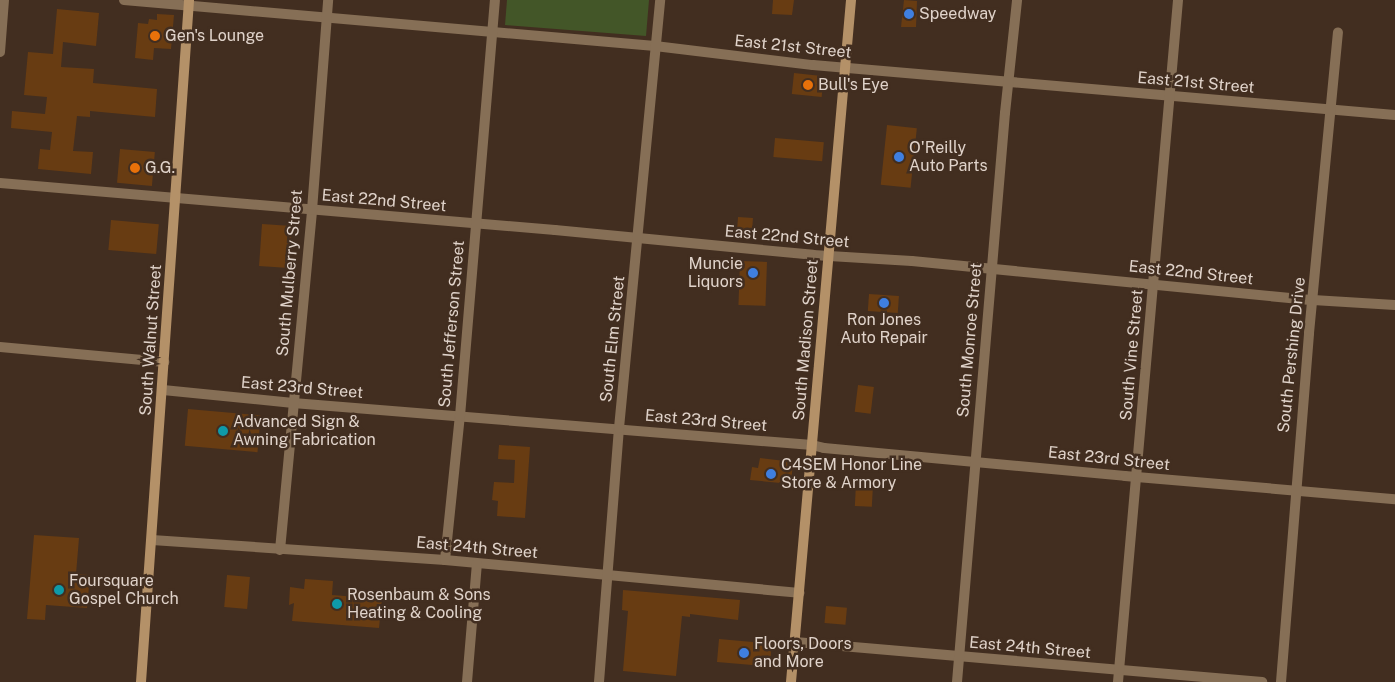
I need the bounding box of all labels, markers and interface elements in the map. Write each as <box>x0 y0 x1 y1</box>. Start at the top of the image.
place label: Speedway <box>919 4 996 24</box>
marker: Speedway <box>903 8 915 20</box>
place label: Gen's Lounge <box>165 26 264 46</box>
marker: Gen's Lounge <box>149 30 161 42</box>
street label: East 21st Street <box>734 31 852 63</box>
street label: East 21st Street <box>1137 68 1255 98</box>
place label: Bull's Eye <box>818 75 889 95</box>
marker: Bull's Eye <box>802 79 814 91</box>
place label: O'Reilly Auto Parts <box>909 138 988 176</box>
marker: O'Reilly Auto Parts <box>893 151 905 163</box>
place label: G.G. <box>145 158 175 178</box>
marker: G.G. <box>129 162 141 174</box>
street label: East 22nd Street <box>321 186 447 216</box>
street label: South Mulberry Street <box>273 189 307 357</box>
street label: East 22nd Street <box>724 222 850 252</box>
street label: South Jefferson Street <box>435 240 469 408</box>
place label: Muncie Liquors <box>688 254 743 292</box>
street label: East 22nd Street <box>1128 257 1254 289</box>
street label: South Madison Street <box>789 259 823 421</box>
street label: South Monroe Street <box>954 262 986 418</box>
street label: South Walnut Street <box>136 264 166 416</box>
marker: Muncie Liquors <box>747 267 759 279</box>
street label: South Elm Street <box>597 275 629 403</box>
street label: South Pershing Drive <box>1274 276 1310 434</box>
street label: South Vine Street <box>1117 288 1147 422</box>
marker: Ron Jones Auto Repair <box>878 297 890 309</box>
place label: Ron Jones Auto Repair <box>840 310 928 348</box>
street label: East 23rd Street <box>240 373 364 403</box>
street label: East 23rd Street <box>644 406 768 436</box>
place label: Advanced Sign & Awning Fabrication <box>233 412 376 450</box>
marker: Advanced Sign & Awning Fabrication <box>217 425 229 437</box>
street label: East 23rd Street <box>1047 443 1171 475</box>
place label: C4SEM Honor Line Store & Armory <box>781 455 922 493</box>
marker: C4SEM Honor Line Store & Armory <box>765 468 777 480</box>
street label: East 24th Street <box>415 533 539 563</box>
place label: Foursquare Gospel Church <box>69 571 179 609</box>
marker: Foursquare Gospel Church <box>53 584 65 596</box>
place label: Rosenbaum & Sons Heating & Cooling <box>347 585 491 623</box>
marker: Rosenbaum & Sons Heating & Cooling <box>331 598 343 610</box>
street label: East 24th Street <box>968 633 1092 663</box>
place label: Floors, Doors and More <box>754 634 852 672</box>
marker: Floors, Doors and More <box>738 647 750 659</box>

